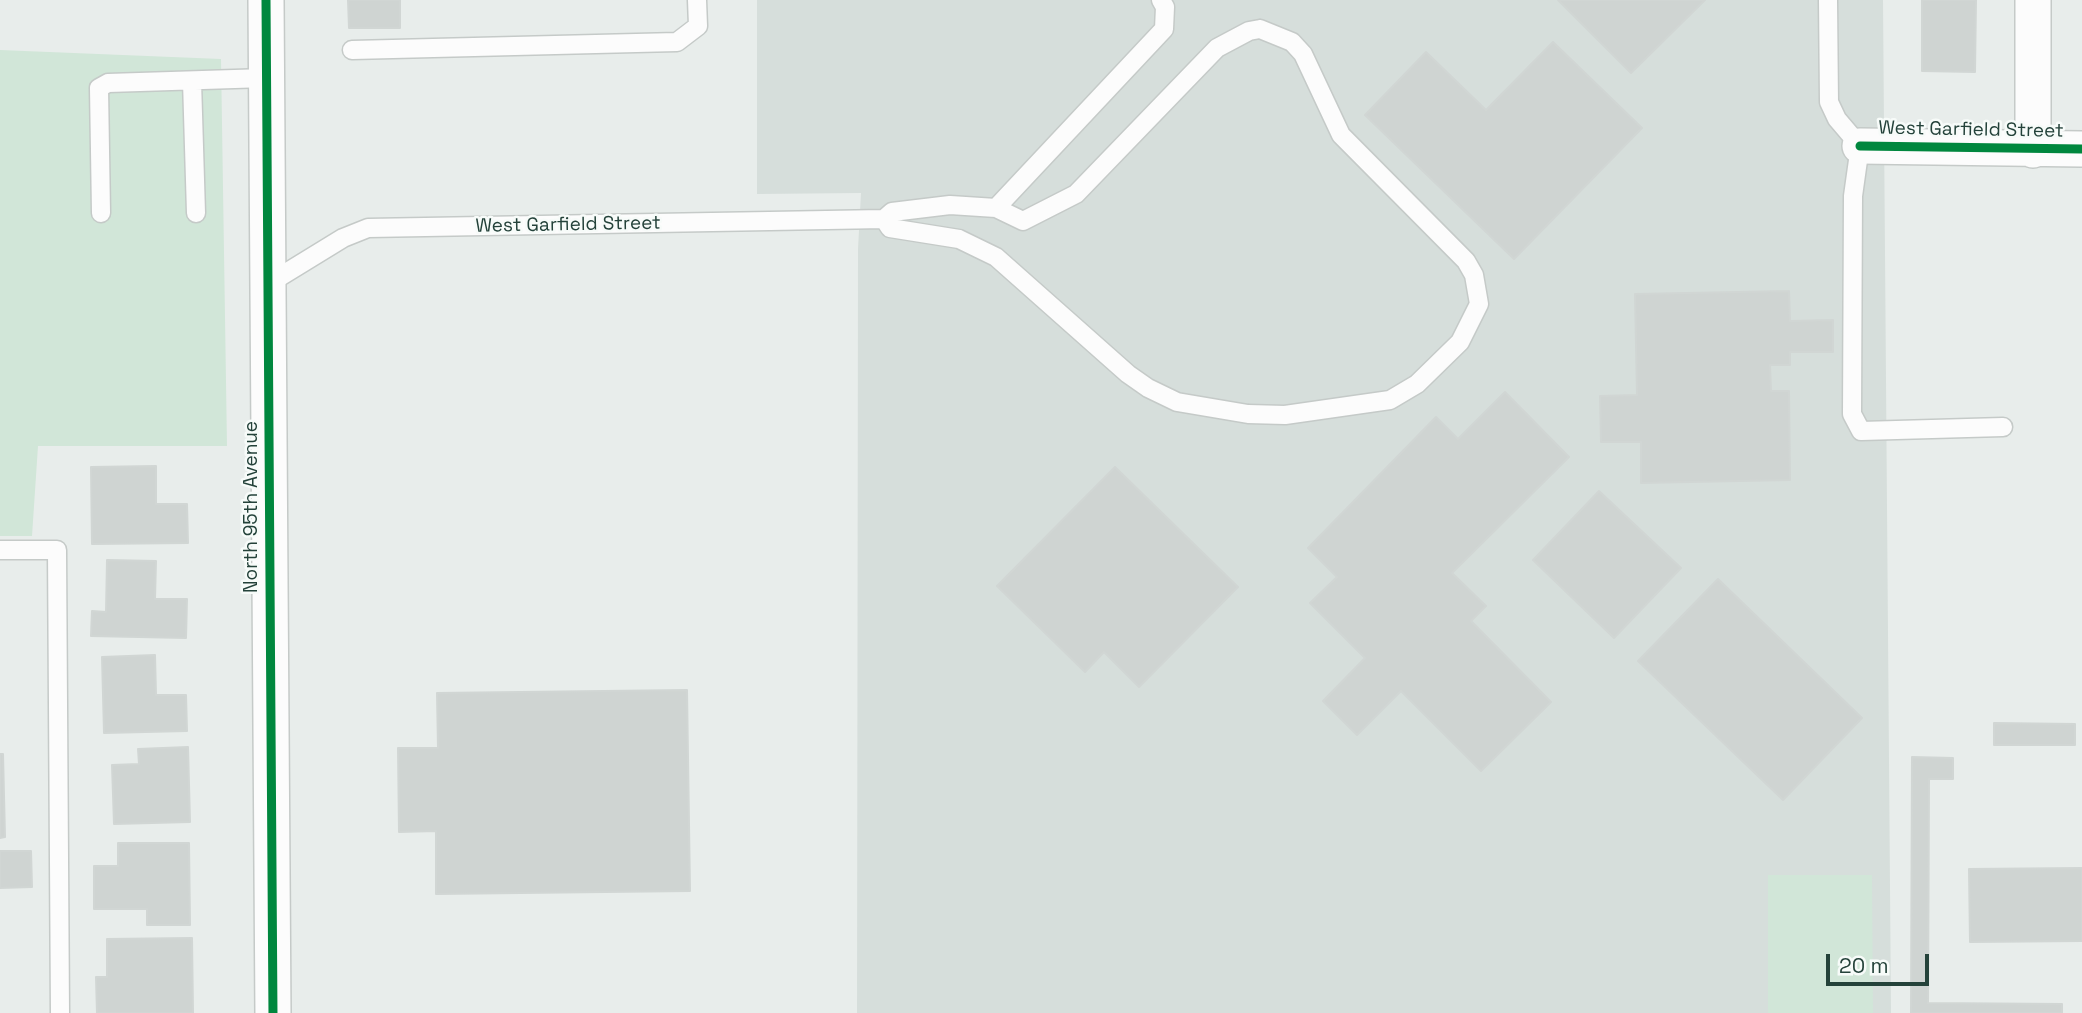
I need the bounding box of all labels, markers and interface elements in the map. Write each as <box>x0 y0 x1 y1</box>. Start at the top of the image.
street label: West Garfield Street <box>1878 117 2064 143</box>
street label: West Garfield Street <box>475 212 661 238</box>
street label: North 95th Avenue <box>241 421 263 593</box>
scale bar <box>1830 940 1933 984</box>
text: 20 m <box>1839 952 1889 979</box>

